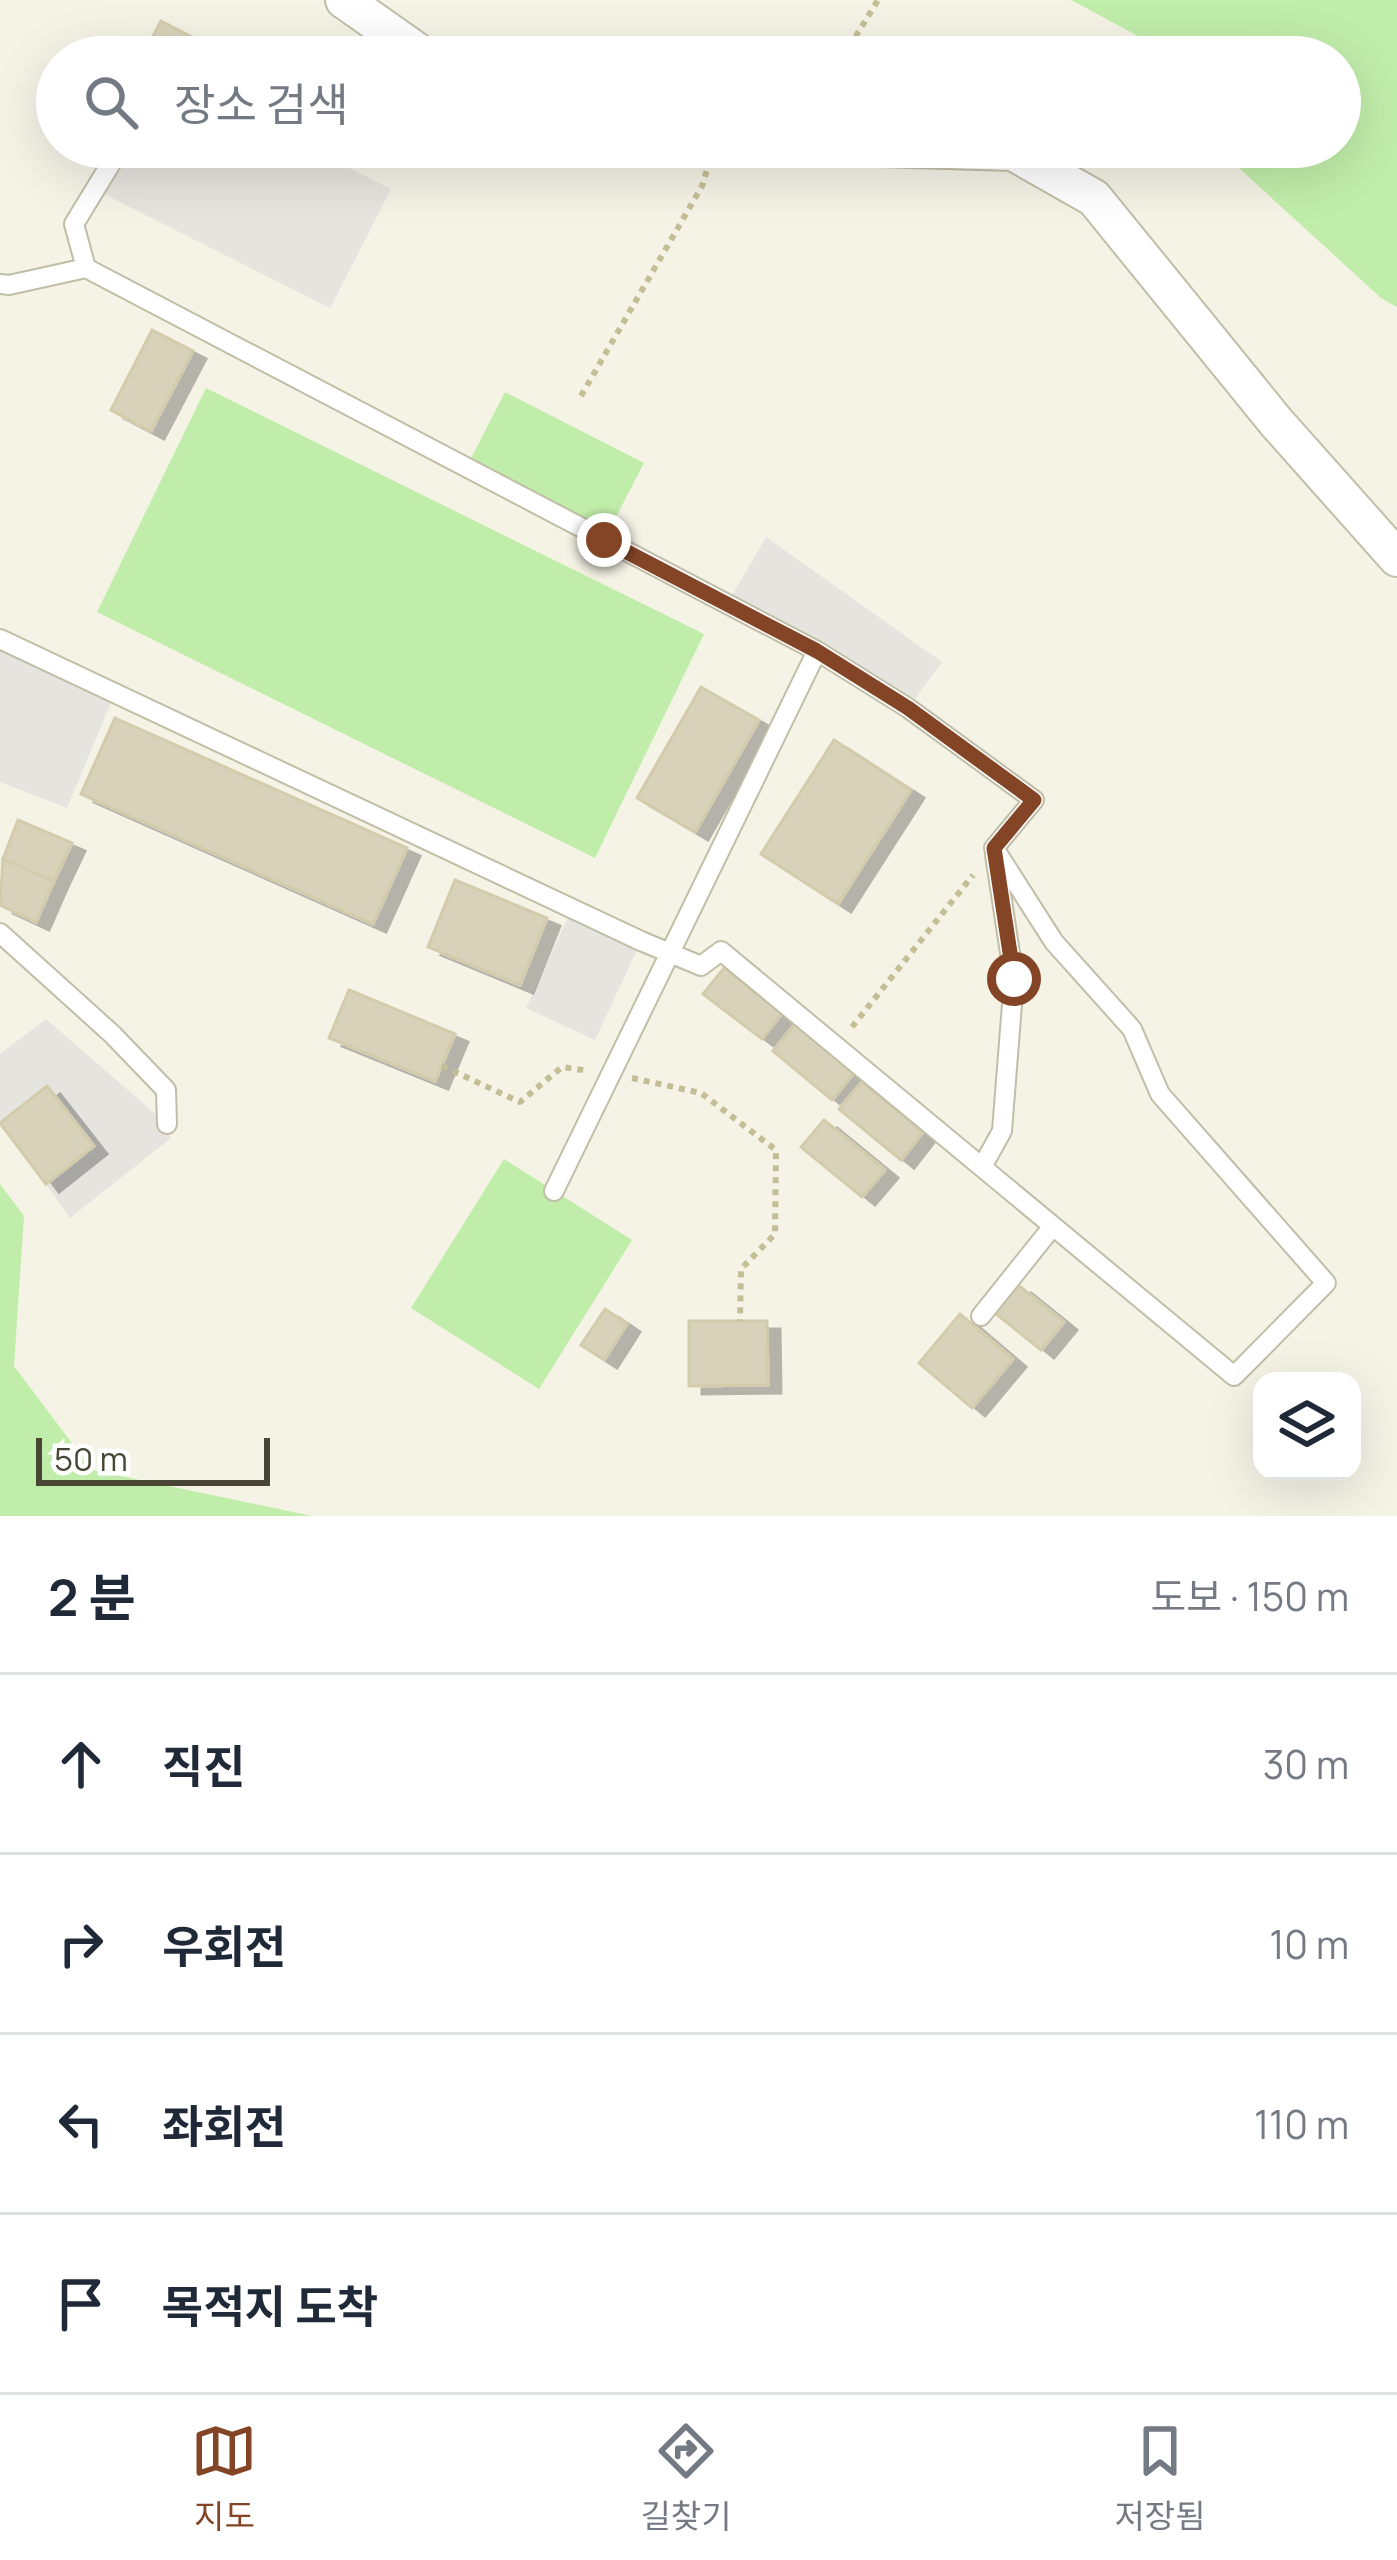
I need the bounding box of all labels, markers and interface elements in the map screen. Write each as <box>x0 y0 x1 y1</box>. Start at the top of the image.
search box <box>36 36 1361 168</box>
icon: search <box>78 69 144 135</box>
text: 장소 검색 <box>174 73 349 135</box>
route end <box>577 513 631 567</box>
route start <box>987 952 1041 1006</box>
map controls <box>1253 1372 1361 1480</box>
button: layers <box>1253 1372 1361 1480</box>
scale bar <box>36 1432 270 1485</box>
text: 50 m <box>54 1436 128 1481</box>
text: 2 분 <box>48 1562 136 1631</box>
text: 도보 · 150 m <box>1150 1569 1349 1623</box>
icon: ahead <box>48 1731 114 1797</box>
text: 직진 <box>162 1735 245 1797</box>
text: 30 m <box>1263 1737 1349 1791</box>
icon: right <box>48 1911 114 1977</box>
text: 우회전 <box>162 1915 286 1977</box>
text: 10 m <box>1269 1917 1349 1971</box>
icon: left <box>48 2091 114 2157</box>
text: 좌회전 <box>162 2095 286 2157</box>
text: 110 m <box>1254 2097 1349 2151</box>
icon: arrive <box>48 2271 114 2337</box>
text: 목적지 도착 <box>162 2275 378 2337</box>
tab: 지도 <box>191 2418 257 2538</box>
tab: 길찾기 <box>640 2418 732 2538</box>
tab: 저장됨 <box>1114 2418 1206 2538</box>

